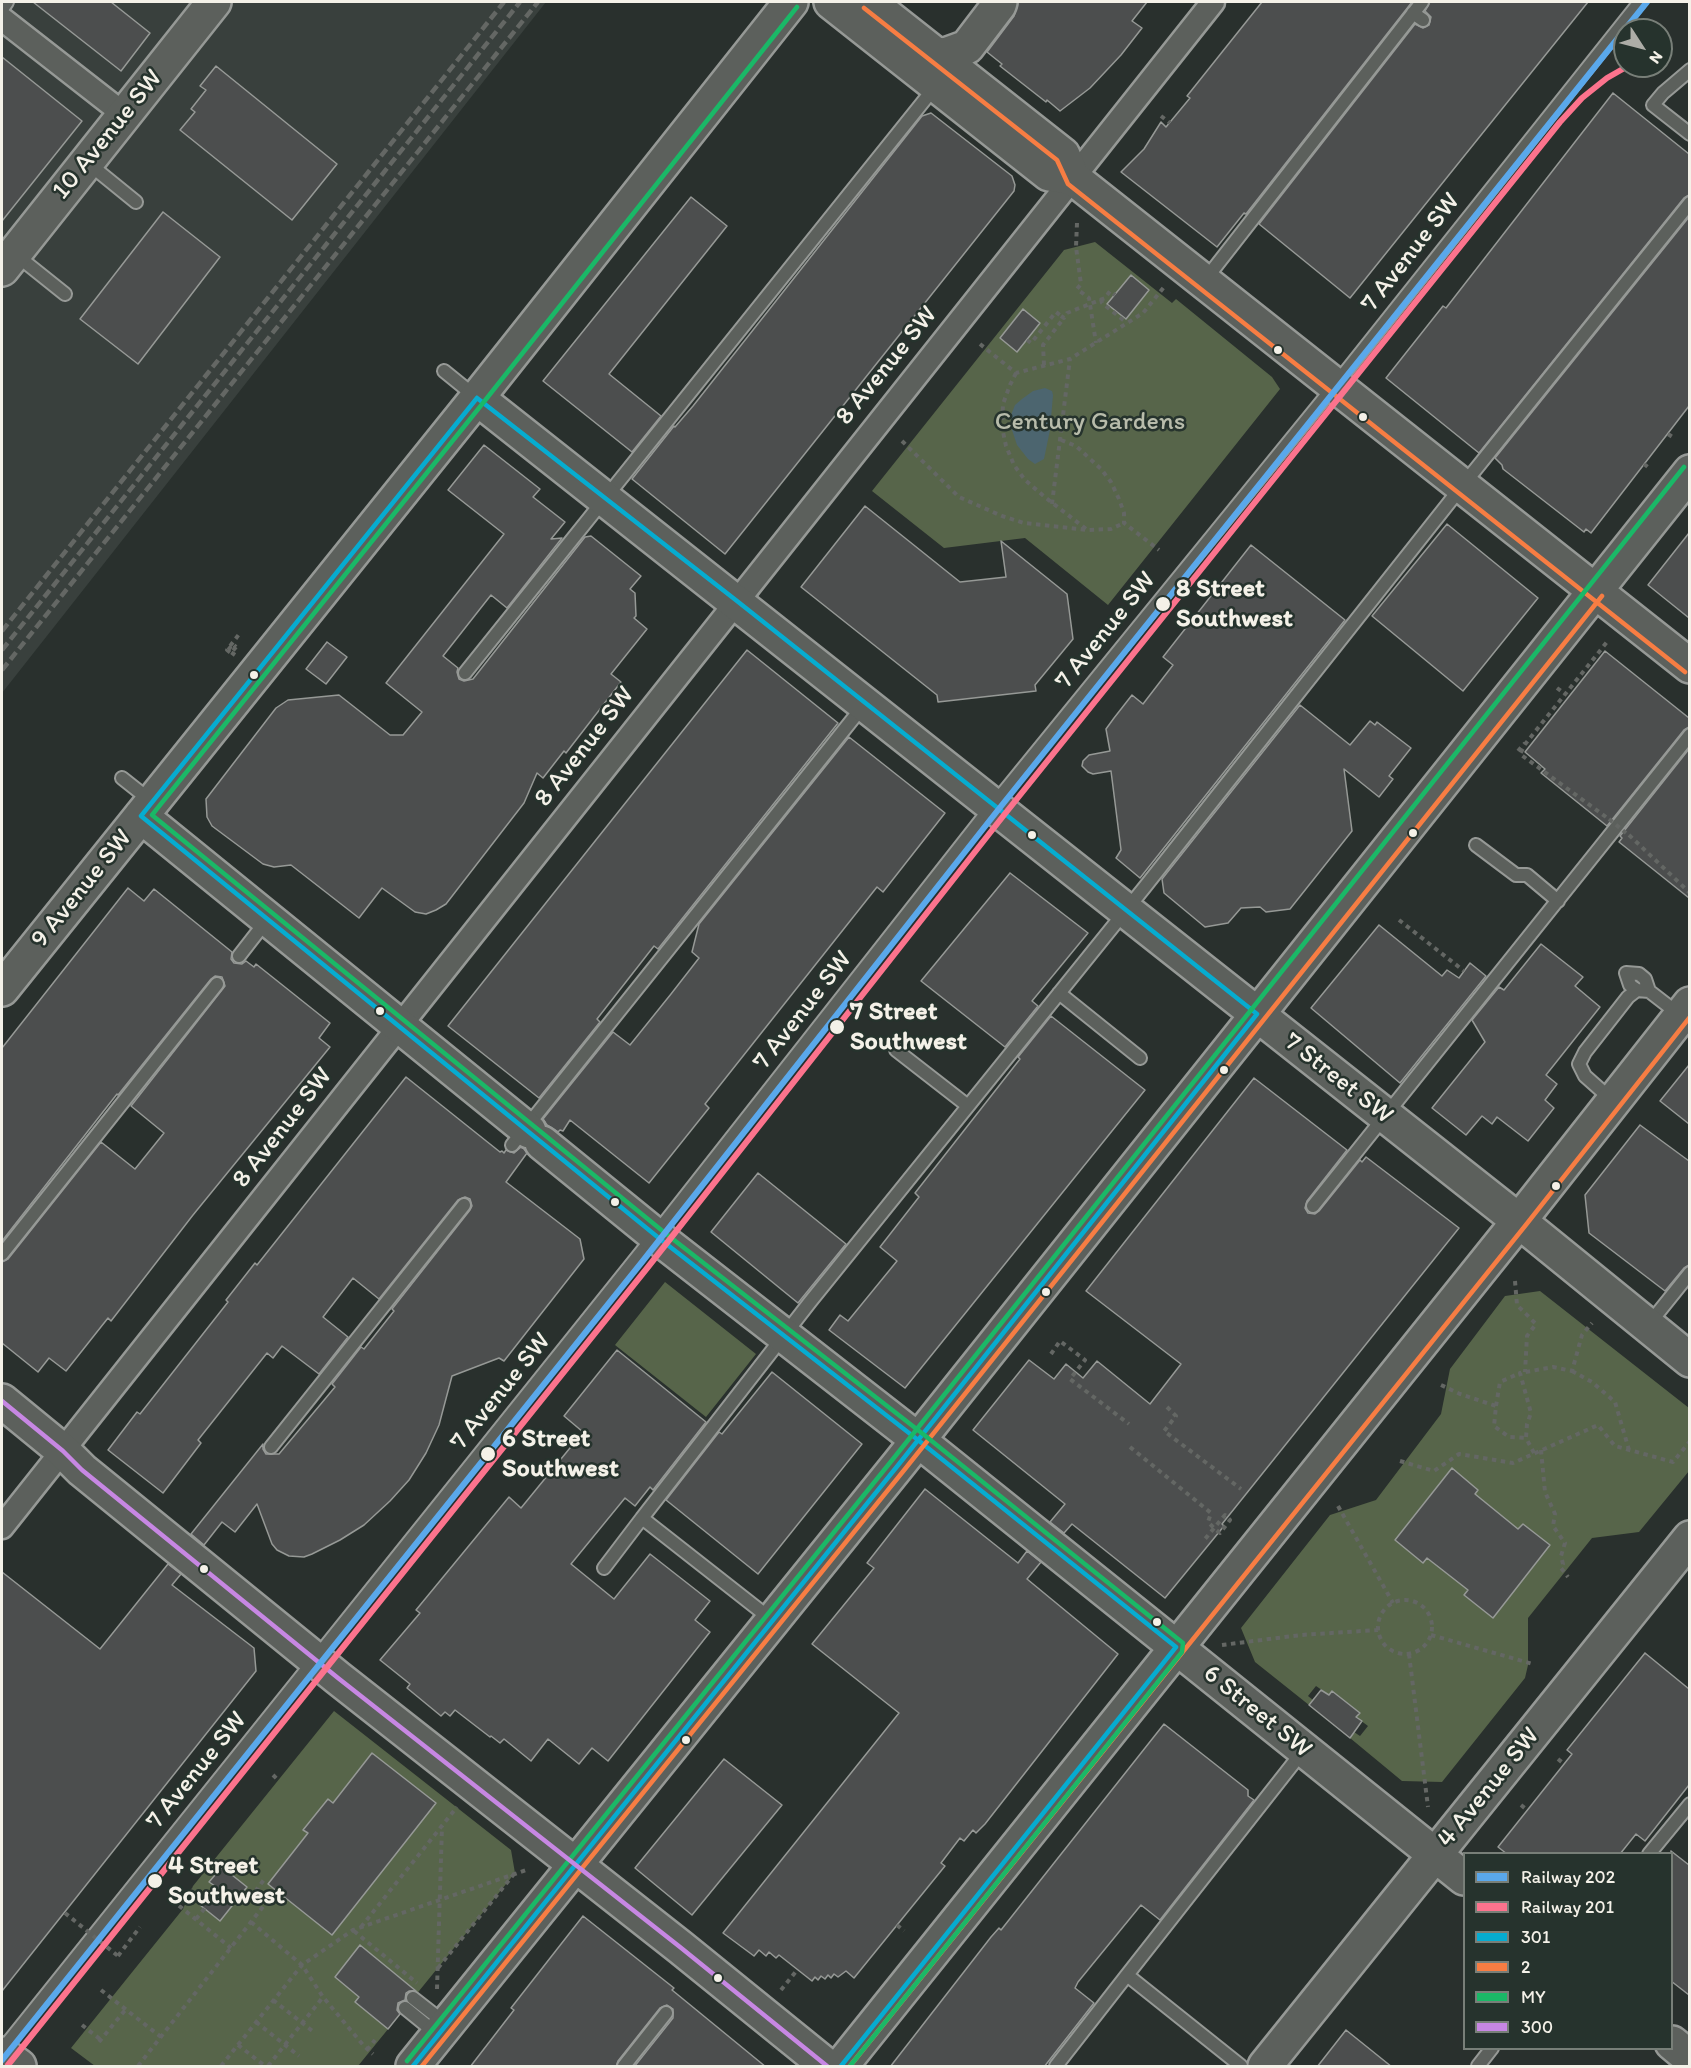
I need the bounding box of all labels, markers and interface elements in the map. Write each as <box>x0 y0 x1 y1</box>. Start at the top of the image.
north arrow <box>1613 18 1673 78</box>
text: N <box>1645 48 1667 68</box>
street label: 10 Avenue SW <box>46 64 170 206</box>
street label: 7 Avenue SW <box>1355 187 1467 319</box>
street label: 8 Avenue SW <box>830 300 944 432</box>
unlabelled marker <box>1272 344 1284 356</box>
park label: Century Gardens <box>995 406 1185 438</box>
unlabelled marker <box>1357 411 1369 423</box>
street label: 7 Avenue SW <box>1049 566 1163 696</box>
place label: 8 Street Southwest <box>1176 573 1293 634</box>
marker: 8 Street Southwest <box>1154 595 1172 613</box>
unlabelled marker <box>248 669 260 681</box>
street label: 8 Avenue SW <box>528 681 642 813</box>
street label: 9 Avenue SW <box>25 823 139 955</box>
unlabelled marker <box>1407 827 1419 839</box>
unlabelled marker <box>1026 829 1038 841</box>
street label: 7 Avenue SW <box>747 945 859 1077</box>
place label: 7 Street Southwest <box>850 996 967 1058</box>
unlabelled marker <box>374 1005 386 1017</box>
marker: 7 Street Southwest <box>828 1018 846 1036</box>
street label: 7 Street SW <box>1277 1027 1399 1131</box>
street label: 8 Avenue SW <box>226 1062 340 1194</box>
unlabelled marker <box>1218 1064 1230 1076</box>
unlabelled marker <box>1550 1180 1562 1192</box>
unlabelled marker <box>609 1196 621 1208</box>
unlabelled marker <box>1040 1286 1052 1298</box>
street label: 7 Avenue SW <box>444 1327 558 1457</box>
place label: 6 Street Southwest <box>502 1423 619 1484</box>
marker: 6 Street Southwest <box>479 1445 497 1463</box>
unlabelled marker <box>198 1563 210 1575</box>
unlabelled marker <box>1151 1616 1163 1628</box>
street label: 6 Street SW <box>1196 1659 1318 1765</box>
street label: 7 Avenue SW <box>140 1706 254 1836</box>
street label: 4 Avenue SW <box>1431 1722 1547 1854</box>
unlabelled marker <box>680 1734 692 1746</box>
place label: 4 Street Southwest <box>168 1850 285 1912</box>
legend <box>1463 1852 1673 2050</box>
text: Railway 202 <box>1521 1866 1615 1888</box>
marker: 4 Street Southwest <box>146 1872 164 1890</box>
text: Railway 201 <box>1521 1896 1614 1918</box>
text: 301 <box>1521 1926 1550 1948</box>
text: 2 <box>1521 1956 1530 1978</box>
unlabelled marker <box>712 1972 724 1984</box>
text: MY <box>1521 1986 1545 2008</box>
text: 300 <box>1521 2016 1553 2038</box>

